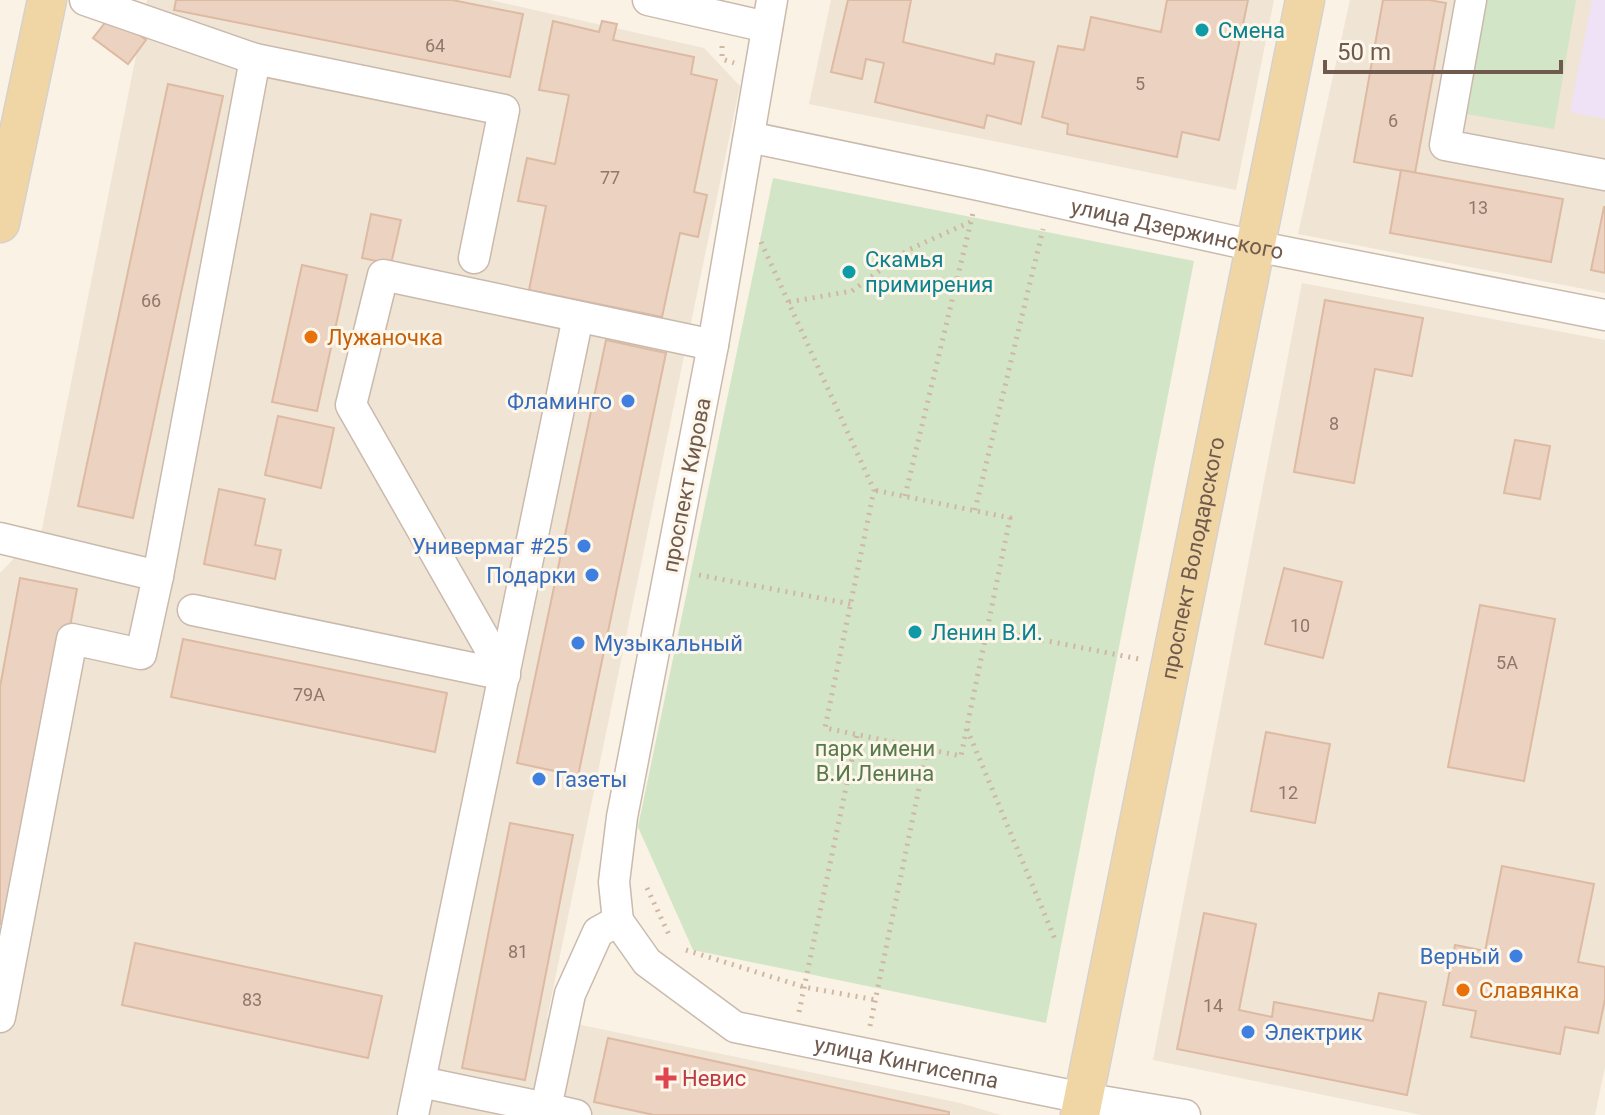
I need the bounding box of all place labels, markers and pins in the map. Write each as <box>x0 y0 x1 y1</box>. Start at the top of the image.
place label: Смена <box>1218 18 1285 43</box>
marker: Смена <box>1193 21 1211 39</box>
place label: Скамья примирения <box>865 247 993 297</box>
marker: Скамья примирения <box>840 263 858 281</box>
place label: Лужаночка <box>327 325 443 350</box>
marker: Лужаночка <box>302 328 320 346</box>
place label: Фламинго <box>507 389 612 414</box>
marker: Фламинго <box>619 392 637 410</box>
place label: Универмаг #25 <box>412 534 568 559</box>
marker: Универмаг #25 <box>575 537 593 555</box>
place label: Подарки <box>486 563 576 588</box>
marker: Подарки <box>583 566 601 584</box>
place label: Ленин В.И. <box>931 620 1043 645</box>
marker: Ленин В.И. <box>906 623 924 641</box>
place label: Музыкальный <box>594 631 743 656</box>
marker: Музыкальный <box>569 634 587 652</box>
place label: Газеты <box>555 767 627 792</box>
marker: Газеты <box>530 770 548 788</box>
place label: Верный <box>1420 944 1500 969</box>
marker: Верный <box>1507 947 1525 965</box>
place label: Славянка <box>1479 978 1579 1003</box>
marker: Славянка <box>1454 981 1472 999</box>
place label: Электрик <box>1264 1020 1363 1045</box>
marker: Электрик <box>1239 1023 1257 1041</box>
place label: Невис <box>682 1066 746 1091</box>
marker: Невис <box>657 1069 675 1087</box>

